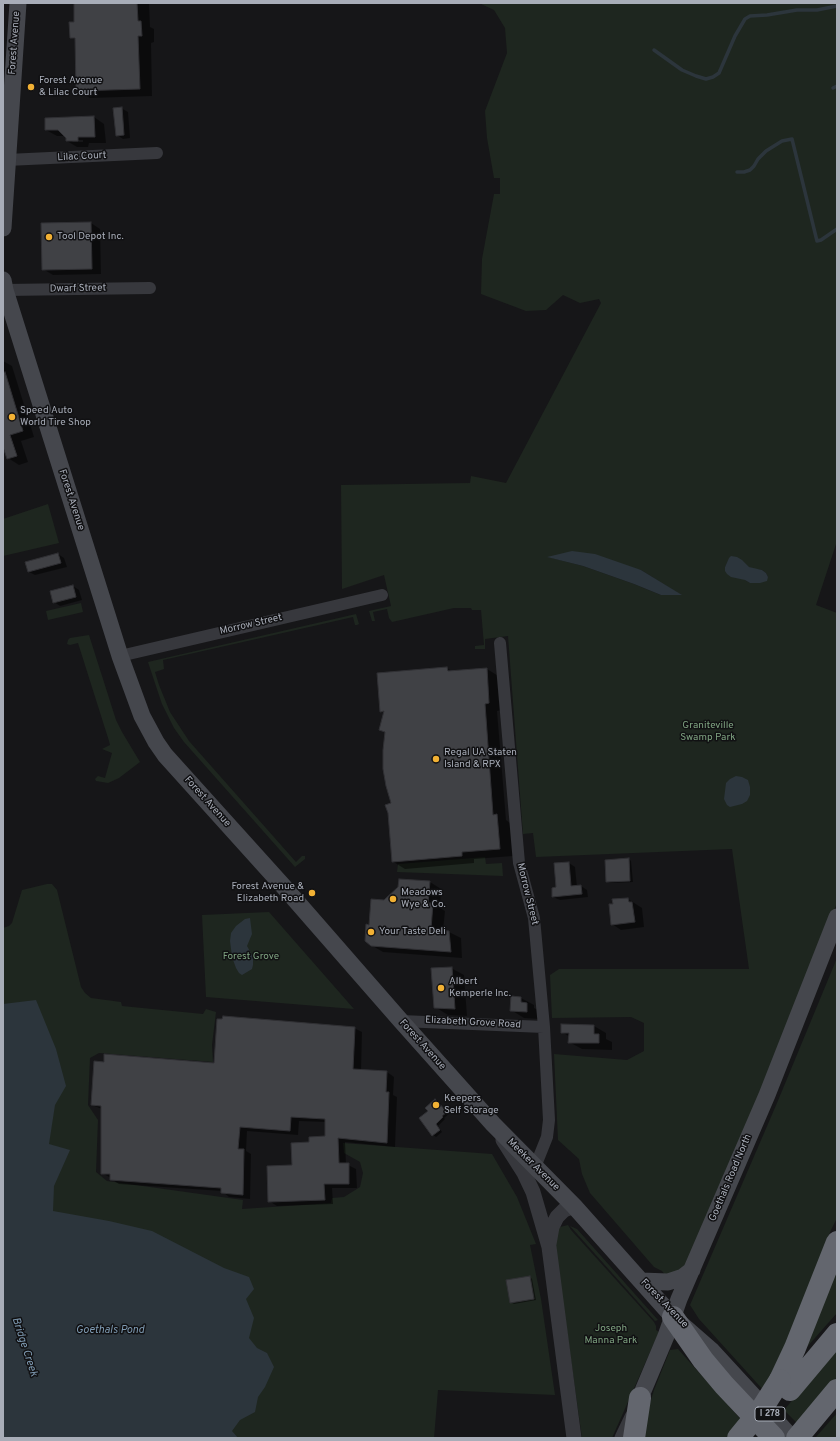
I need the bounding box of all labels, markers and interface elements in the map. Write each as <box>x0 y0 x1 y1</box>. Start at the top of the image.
street label: Forest Avenue <box>7 11 23 75</box>
place label: Forest Avenue & Lilac Court <box>39 75 102 98</box>
marker: Forest Avenue & Lilac Court <box>26 82 36 92</box>
street label: Lilac Court <box>57 150 107 164</box>
place label: Tool Depot Inc. <box>57 231 124 243</box>
marker: Tool Depot Inc. <box>44 232 54 242</box>
street label: Dwarf Street <box>50 283 106 295</box>
place label: Speed Auto World Tire Shop <box>20 405 91 428</box>
marker: Speed Auto World Tire Shop <box>7 412 17 422</box>
street label: Forest Avenue <box>55 468 87 532</box>
street label: Morrow Street <box>219 612 283 638</box>
park label: Graniteville Swamp Park <box>680 720 736 744</box>
place label: Regal UA Staten Island & RPX <box>444 747 517 770</box>
marker: Regal UA Staten Island & RPX <box>431 754 441 764</box>
street label: Forest Avenue <box>181 774 233 830</box>
street label: Morrow Street <box>513 862 541 926</box>
place label: Forest Avenue & Elizabeth Road <box>231 881 304 904</box>
place label: Meadows Wye & Co. <box>401 887 446 910</box>
marker: Forest Avenue & Elizabeth Road <box>307 888 317 898</box>
marker: Meadows Wye & Co. <box>388 894 398 904</box>
place label: Your Taste Deli <box>379 926 446 938</box>
marker: Your Taste Deli <box>366 927 376 937</box>
park label: Forest Grove <box>223 951 279 963</box>
place label: Albert Kemperle Inc. <box>449 976 511 1000</box>
marker: Albert Kemperle Inc. <box>436 983 446 993</box>
street label: Elizabeth Grove Road <box>425 1014 521 1032</box>
street label: Forest Avenue <box>396 1017 448 1073</box>
place label: Keepers Self Storage <box>444 1093 499 1116</box>
marker: Keepers Self Storage <box>431 1100 441 1110</box>
street label: Goethals Road North <box>707 1133 755 1223</box>
street label: Meeker Avenue <box>504 1136 562 1194</box>
street label: Forest Avenue <box>638 1277 690 1331</box>
water label: Bridge Creek <box>8 1316 40 1378</box>
park label: Joseph Manna Park <box>585 1323 637 1346</box>
water label: Goethals Pond <box>76 1324 144 1338</box>
road number: I 278 <box>755 1407 785 1421</box>

